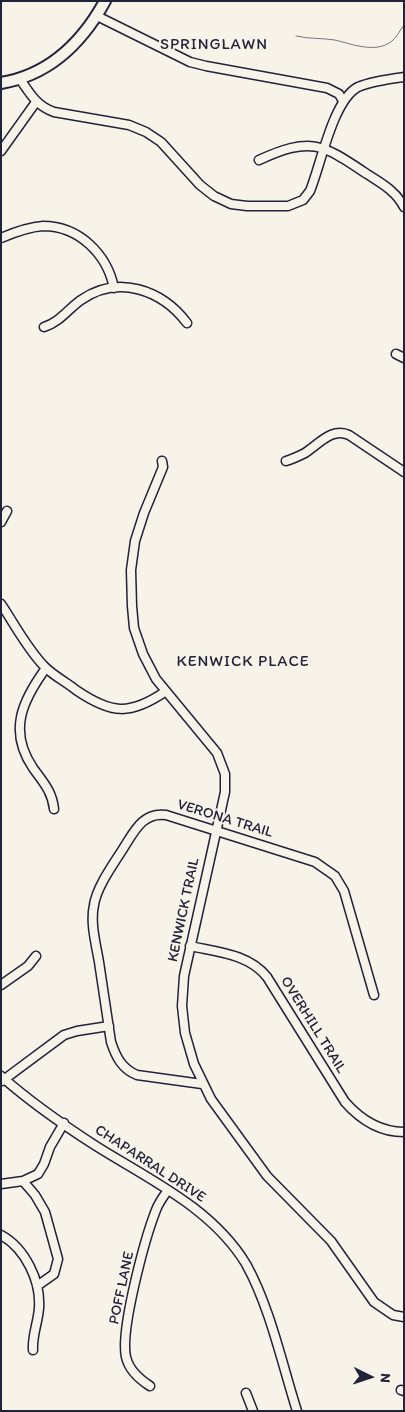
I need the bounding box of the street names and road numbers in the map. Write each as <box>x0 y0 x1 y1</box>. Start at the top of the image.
street label: VERONA TRAIL <box>175 796 275 842</box>
street label: KENWICK TRAIL <box>164 856 204 964</box>
street label: OVERHILL TRAIL <box>276 973 350 1077</box>
street label: CHAPARRAL DRIVE <box>91 1121 209 1207</box>
street label: POFF LANE <box>106 1250 138 1326</box>

